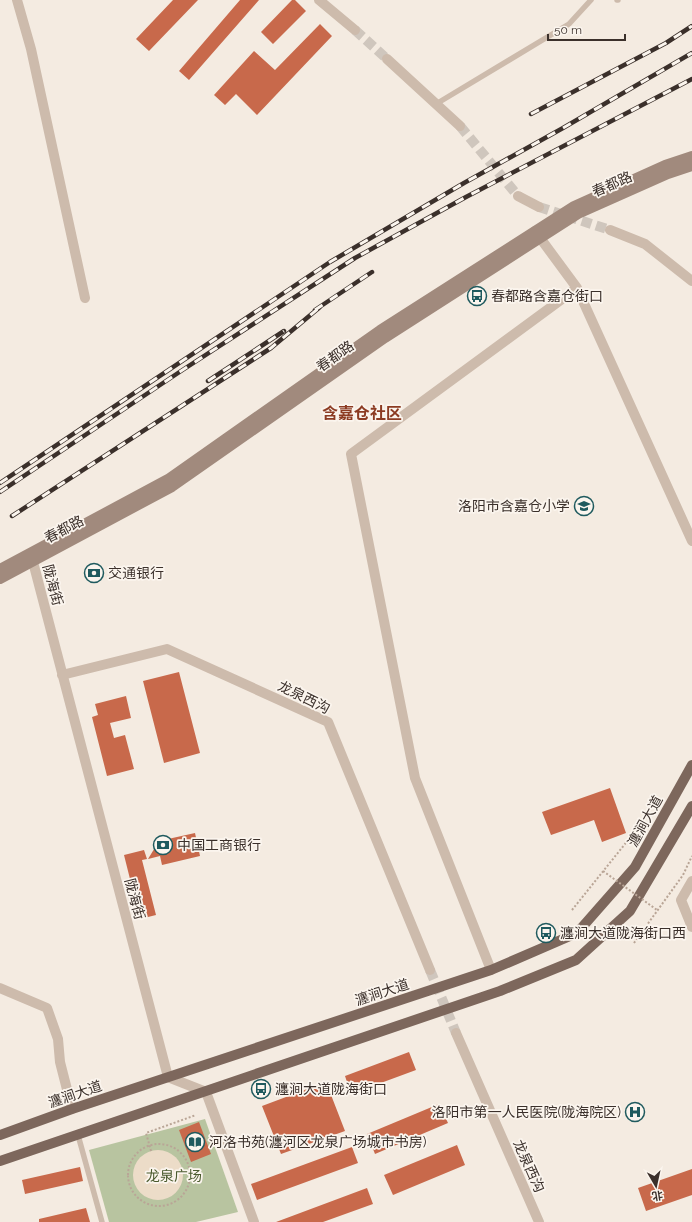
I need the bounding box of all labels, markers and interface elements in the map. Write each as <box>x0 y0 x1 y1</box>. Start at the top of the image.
scale bar <box>548 16 625 42</box>
text: 50 m <box>554 23 582 37</box>
street label: 春都路 <box>590 168 634 200</box>
bus stop icon: 春都路含嘉仓街口 <box>466 285 488 307</box>
place label: 春都路含嘉仓街口 <box>491 288 603 304</box>
street label: 春都路 <box>313 337 357 375</box>
district label: 含嘉仓社区 <box>322 404 402 423</box>
school or university icon: 洛阳市含嘉仓小学 <box>573 495 595 517</box>
place label: 洛阳市含嘉仓小学 <box>458 498 570 514</box>
street label: 春都路 <box>42 512 86 546</box>
bank icon: 交通银行 <box>83 562 105 584</box>
street label: 陇海街 <box>40 563 66 607</box>
place label: 交通银行 <box>108 565 164 581</box>
street label: 龙泉西沟 <box>275 678 333 716</box>
street label: 瀍涧大道 <box>624 793 666 849</box>
bank icon: 中国工商银行 <box>152 834 174 856</box>
place label: 中国工商银行 <box>177 837 261 853</box>
street label: 陇海街 <box>122 877 148 921</box>
bus stop icon: 瀍涧大道陇海街口西 <box>535 922 557 944</box>
place label: 瀍涧大道陇海街口西 <box>560 925 686 941</box>
street label: 瀍涧大道 <box>353 976 411 1008</box>
street label: 瀍涧大道 <box>46 1077 104 1111</box>
bus stop icon: 瀍涧大道陇海街口 <box>250 1078 272 1100</box>
place label: 瀍涧大道陇海街口 <box>275 1081 387 1097</box>
hospital icon: 洛阳市第一人民医院(陇海院区) <box>624 1101 646 1123</box>
place label: 洛阳市第一人民医院(陇海院区) <box>431 1104 621 1120</box>
library icon: 河洛书苑(瀍河区龙泉广场城市书房) <box>184 1131 206 1153</box>
place label: 河洛书苑(瀍河区龙泉广场城市书房) <box>209 1134 427 1150</box>
street label: 龙泉西沟 <box>510 1137 548 1195</box>
north arrow <box>636 1166 676 1206</box>
park label: 龙泉广场 <box>146 1168 202 1184</box>
text: 北 <box>651 1188 664 1203</box>

